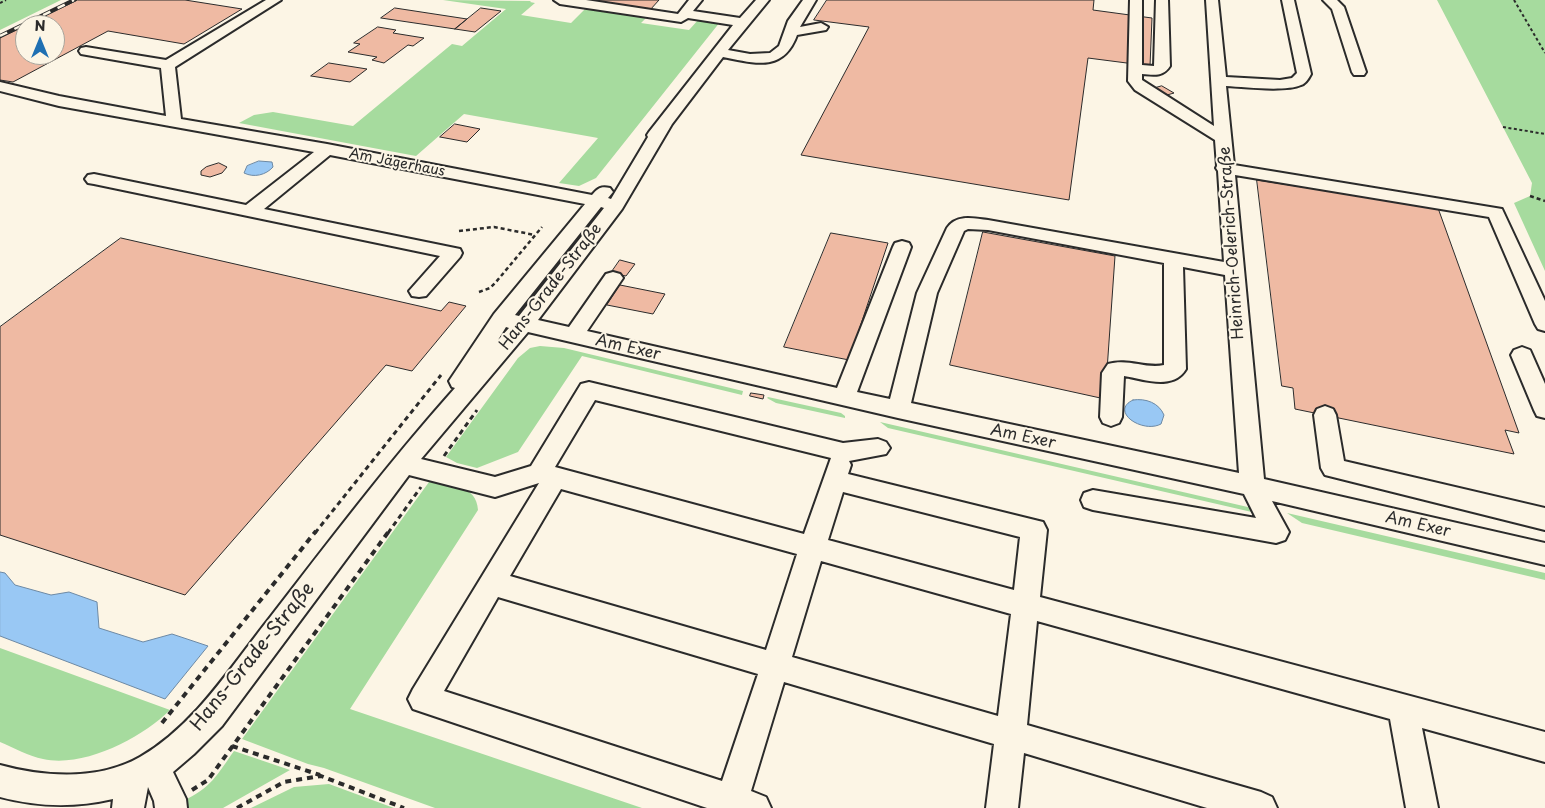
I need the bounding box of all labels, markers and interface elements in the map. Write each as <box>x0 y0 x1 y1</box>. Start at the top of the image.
north arrow <box>15 15 65 65</box>
text: N <box>34 15 46 36</box>
street label: Am Jägerhaus <box>348 145 446 181</box>
street label: Heinrich-Oelerich-Straße <box>1216 146 1248 340</box>
street label: Hans-Grade-Straße <box>496 220 606 354</box>
street label: Am Exer <box>594 331 662 365</box>
street label: Am Exer <box>989 421 1057 453</box>
street label: Am Exer <box>1384 508 1452 542</box>
street label: Hans-Grade-Straße <box>186 578 320 736</box>

